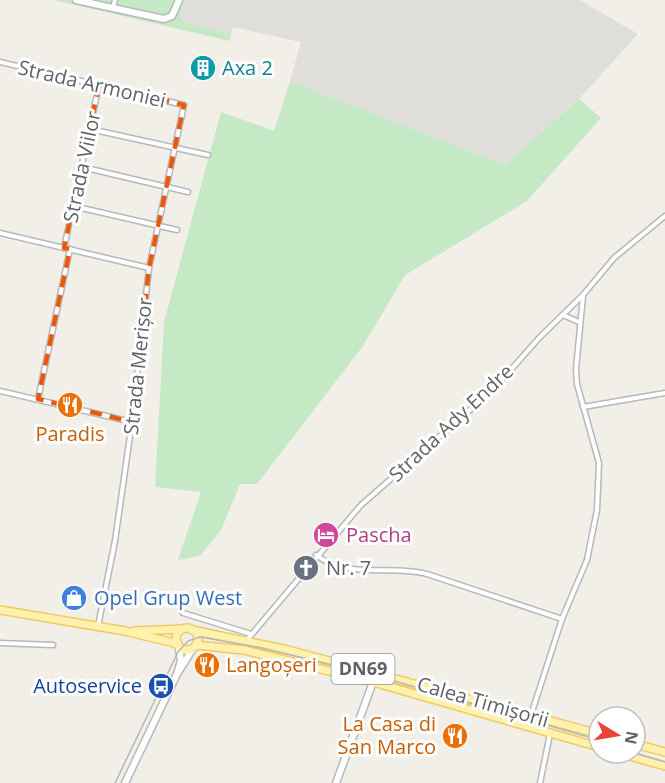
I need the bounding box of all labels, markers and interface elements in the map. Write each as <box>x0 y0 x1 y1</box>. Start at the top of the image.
street label: Strada Armoniei <box>16 53 169 114</box>
building icon: Axa 2 <box>188 53 218 83</box>
place label: Axa 2 <box>222 54 273 81</box>
street label: Strada Viilor <box>57 109 106 225</box>
street label: Strada Merișor <box>117 296 158 436</box>
street label: Strada Ady Endre <box>383 358 519 487</box>
restaurant icon: Paradis <box>55 390 85 420</box>
place label: Paradis <box>35 420 105 447</box>
hotel icon: Pascha <box>311 520 341 550</box>
place label: Pascha <box>346 521 412 548</box>
church icon: Nr. 7 <box>291 553 321 583</box>
place label: Nr. 7 <box>326 554 371 581</box>
shop icon: Opel Grup West <box>59 583 89 613</box>
place label: Opel Grup West <box>94 584 242 611</box>
restaurant icon: Langoșeri <box>192 650 222 680</box>
place label: Langoșeri <box>226 651 317 678</box>
road number: DN69 <box>332 654 394 684</box>
street label: Calea Timișorii <box>414 670 552 733</box>
bus stop icon: Autoservice <box>146 671 176 701</box>
place label: Autoservice <box>33 672 142 699</box>
north arrow <box>587 705 647 765</box>
place label: La Casa di San Marco <box>338 710 436 760</box>
restaurant icon: La Casa di San Marco <box>440 721 470 751</box>
text: N <box>620 729 644 746</box>

